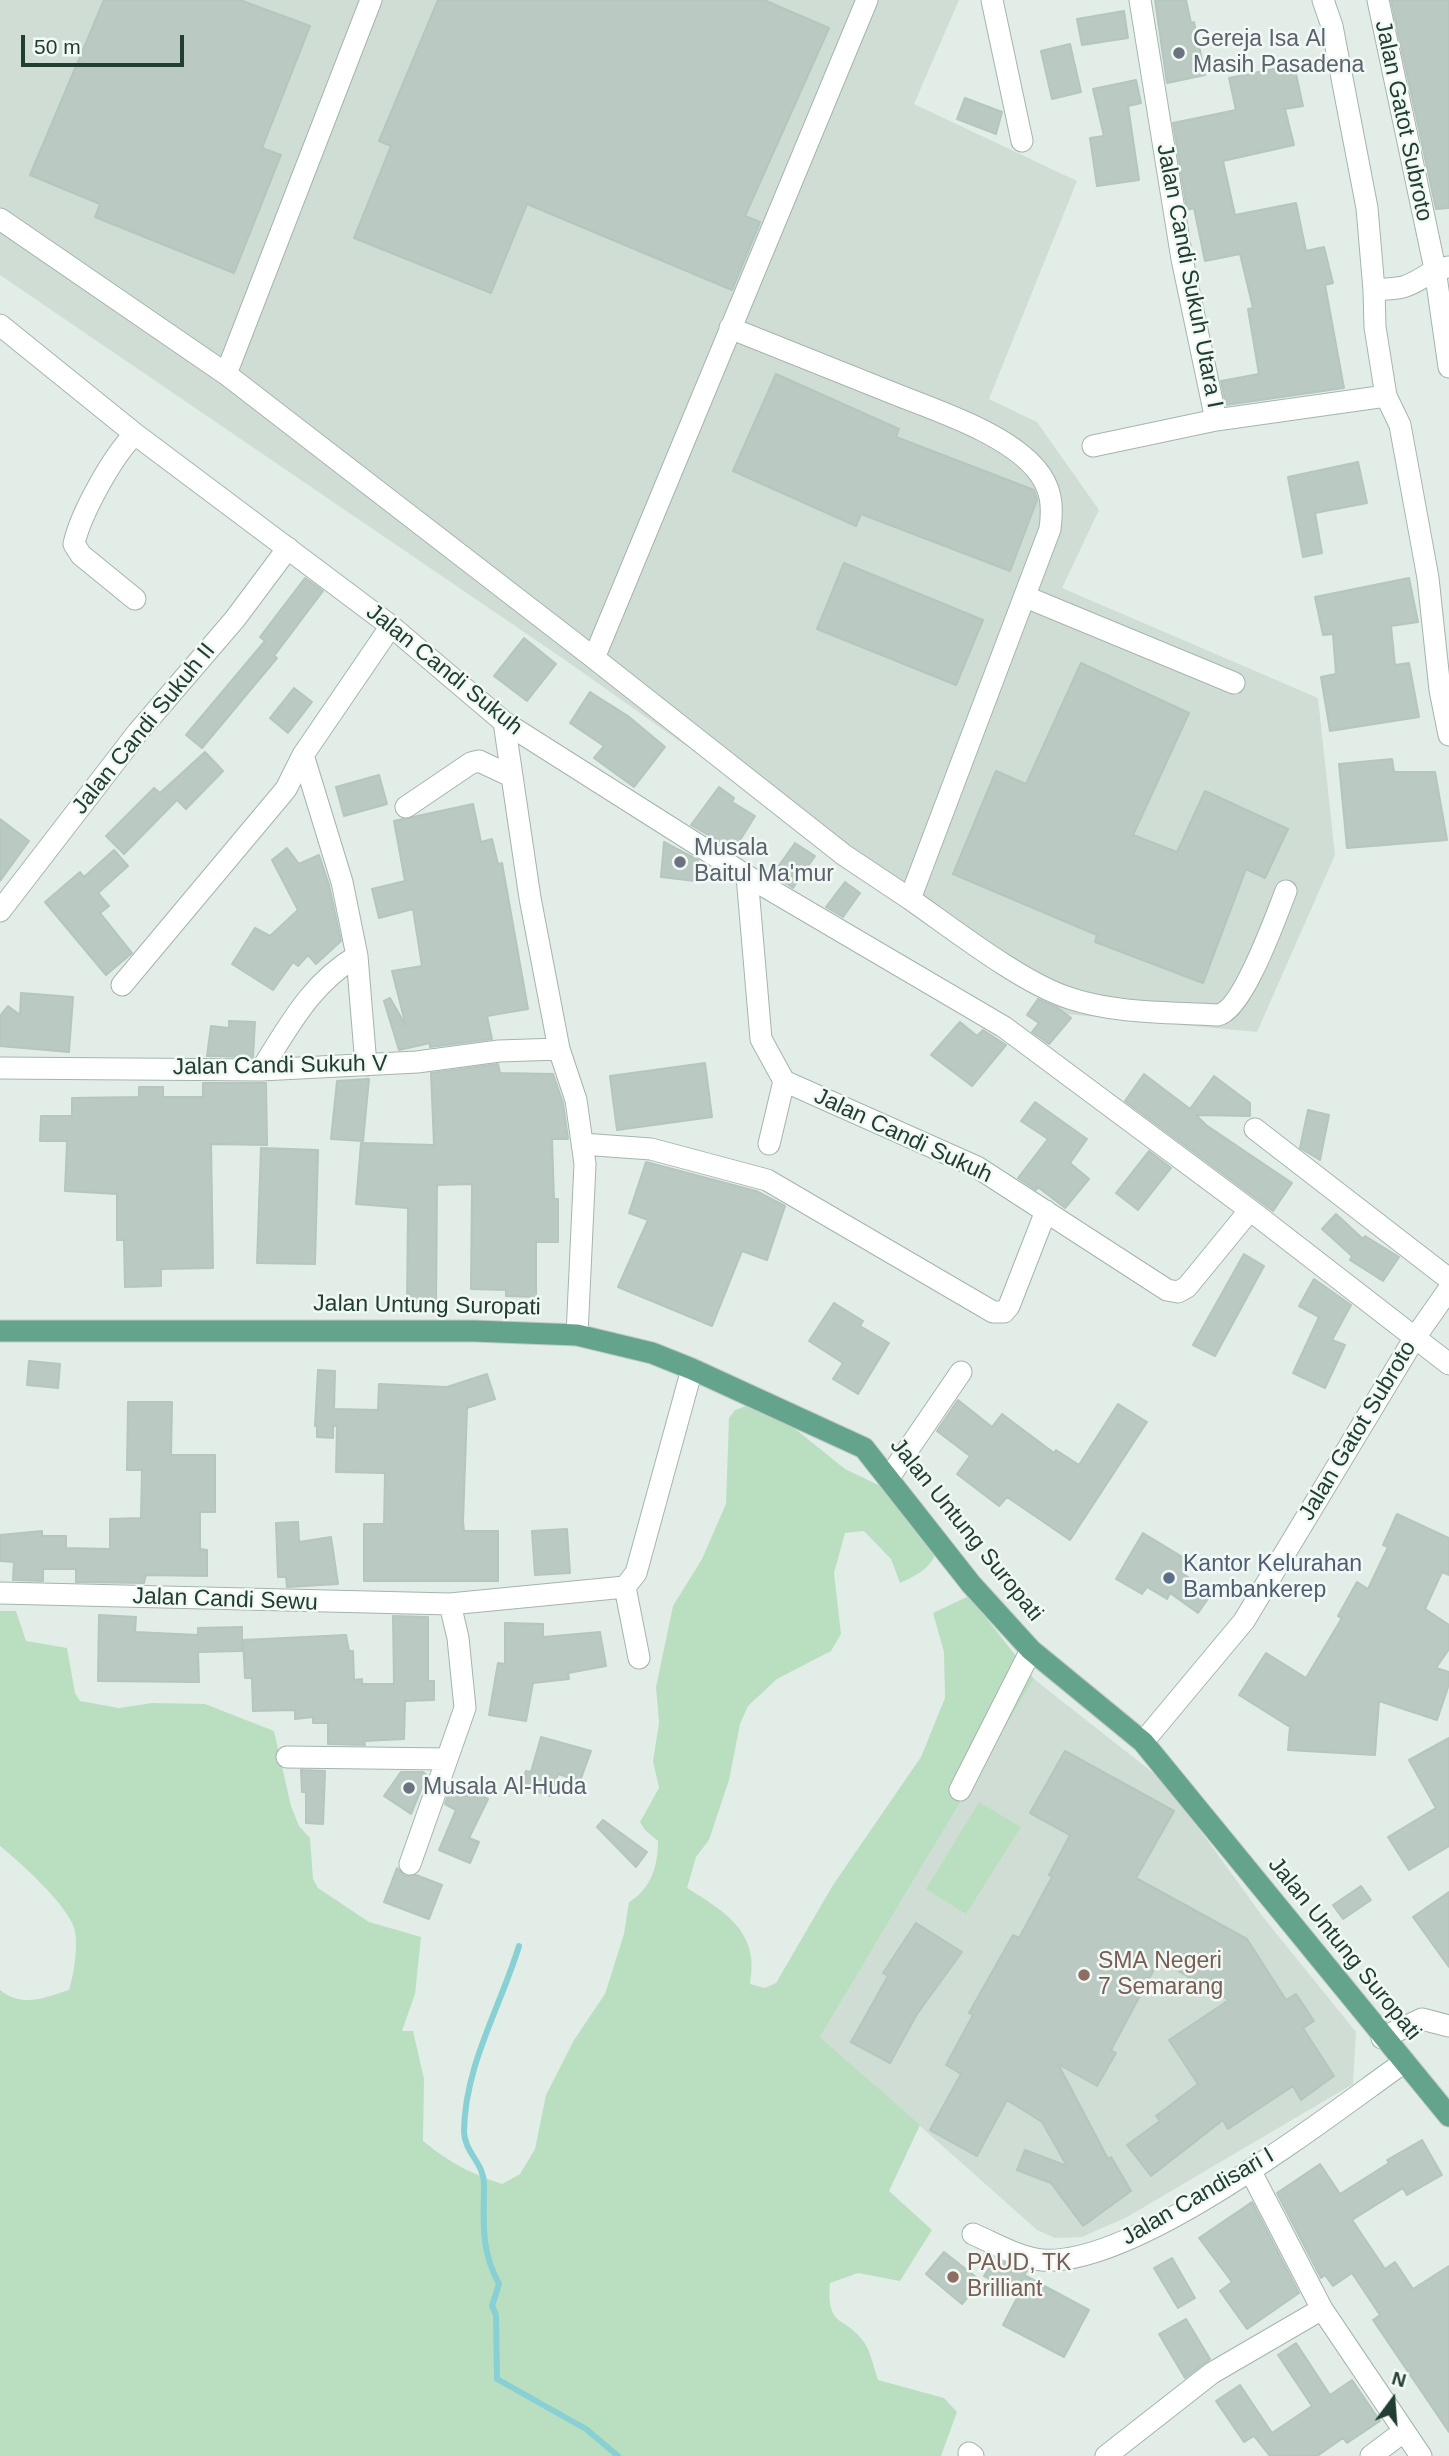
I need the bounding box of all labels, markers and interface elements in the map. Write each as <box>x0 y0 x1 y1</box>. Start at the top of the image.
street label: Jalan Gatot Subroto <box>1368 18 1438 224</box>
scale bar <box>24 21 187 65</box>
place label: Gereja Isa Al Masih Pasadena <box>1193 26 1364 80</box>
text: 50 m <box>34 35 81 58</box>
marker: Gereja Isa Al Masih Pasadena <box>1171 45 1187 61</box>
street label: Jalan Candi Sukuh Utara I <box>1150 142 1228 410</box>
street label: Jalan Candi Sukuh <box>360 599 528 741</box>
street label: Jalan Candi Sukuh II <box>66 638 222 820</box>
place label: Musala Baitul Ma'mur <box>694 835 834 889</box>
marker: Musala Baitul Ma'mur <box>672 854 688 870</box>
street label: Jalan Candi Sukuh V <box>172 1050 388 1082</box>
street label: Jalan Candi Sukuh <box>810 1083 996 1189</box>
street label: Jalan Untung Suropati <box>313 1290 541 1322</box>
street label: Jalan Gatot Subroto <box>1293 1336 1423 1526</box>
street label: Jalan Untung Suropati <box>884 1433 1048 1627</box>
place label: Kantor Kelurahan Bambankerep <box>1183 1551 1362 1605</box>
marker: Kantor Kelurahan Bambankerep <box>1161 1570 1177 1586</box>
street label: Jalan Candi Sewu <box>132 1583 318 1617</box>
place label: Musala Al-Huda <box>423 1774 587 1802</box>
marker: Musala Al-Huda <box>401 1780 417 1796</box>
street label: Jalan Untung Suropati <box>1262 1852 1426 2046</box>
place label: SMA Negeri 7 Semarang <box>1098 1948 1223 2002</box>
marker: SMA Negeri 7 Semarang <box>1076 1967 1092 1983</box>
street label: Jalan Candisari I <box>1117 2142 1279 2252</box>
place label: PAUD, TK Brilliant <box>967 2250 1071 2304</box>
marker: PAUD, TK Brilliant <box>945 2269 961 2285</box>
north arrow <box>1358 2365 1428 2435</box>
text: N <box>1389 2367 1408 2391</box>

